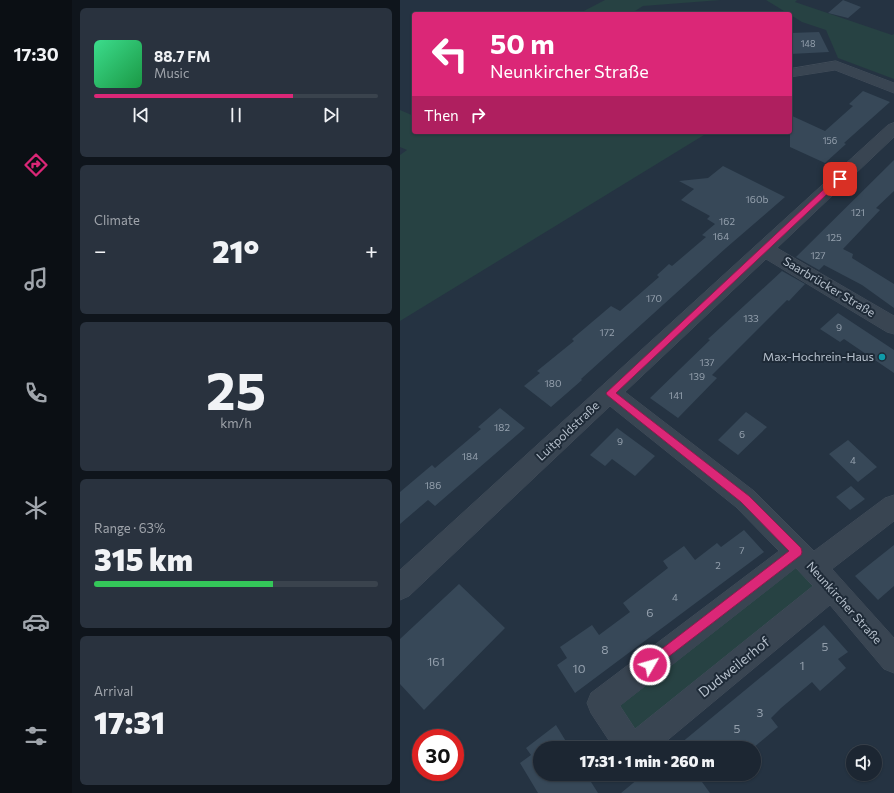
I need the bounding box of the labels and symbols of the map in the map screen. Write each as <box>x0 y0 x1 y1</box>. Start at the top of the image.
house number: 148 <box>801 38 815 49</box>
house number: 156 <box>823 135 837 146</box>
pin <box>823 162 857 196</box>
house number: 160b <box>746 193 768 205</box>
house number: 121 <box>851 206 865 218</box>
house number: 162 <box>719 215 735 227</box>
house number: 164 <box>713 230 729 242</box>
house number: 125 <box>826 231 842 243</box>
house number: 127 <box>810 249 826 261</box>
street label: Saarbrücker Straße <box>781 253 878 319</box>
house number: 170 <box>646 292 662 304</box>
house number: 133 <box>743 312 759 324</box>
house number: 9 <box>836 321 842 333</box>
house number: 172 <box>599 326 615 338</box>
place label: Max-Hochrein-Haus <box>763 349 874 363</box>
marker: Max-Hochrein-Haus <box>877 352 887 362</box>
house number: 137 <box>699 356 715 368</box>
house number: 139 <box>689 370 705 382</box>
house number: 180 <box>545 377 561 389</box>
house number: 141 <box>669 389 683 401</box>
street label: Luitpoldstraße <box>533 398 602 463</box>
house number: 182 <box>494 421 510 433</box>
house number: 6 <box>739 428 745 440</box>
house number: 9 <box>617 435 623 447</box>
house number: 184 <box>462 450 478 462</box>
house number: 4 <box>850 454 856 466</box>
house number: 186 <box>425 479 441 491</box>
house number: 7 <box>739 544 745 556</box>
street label: Neunkircher Straße <box>804 558 885 646</box>
house number: 2 <box>715 559 721 571</box>
house number: 4 <box>672 591 678 603</box>
house number: 6 <box>646 605 654 619</box>
street label: Dudweilerhof <box>695 632 773 700</box>
house number: 5 <box>822 639 829 653</box>
house number: 8 <box>601 642 609 656</box>
position arrow <box>629 644 671 686</box>
house number: 161 <box>427 654 445 668</box>
house number: 1 <box>799 658 805 672</box>
house number: 10 <box>573 661 586 675</box>
house number: 3 <box>757 705 764 719</box>
house number: 5 <box>734 721 741 735</box>
speed limit sign: 30 <box>412 729 464 781</box>

